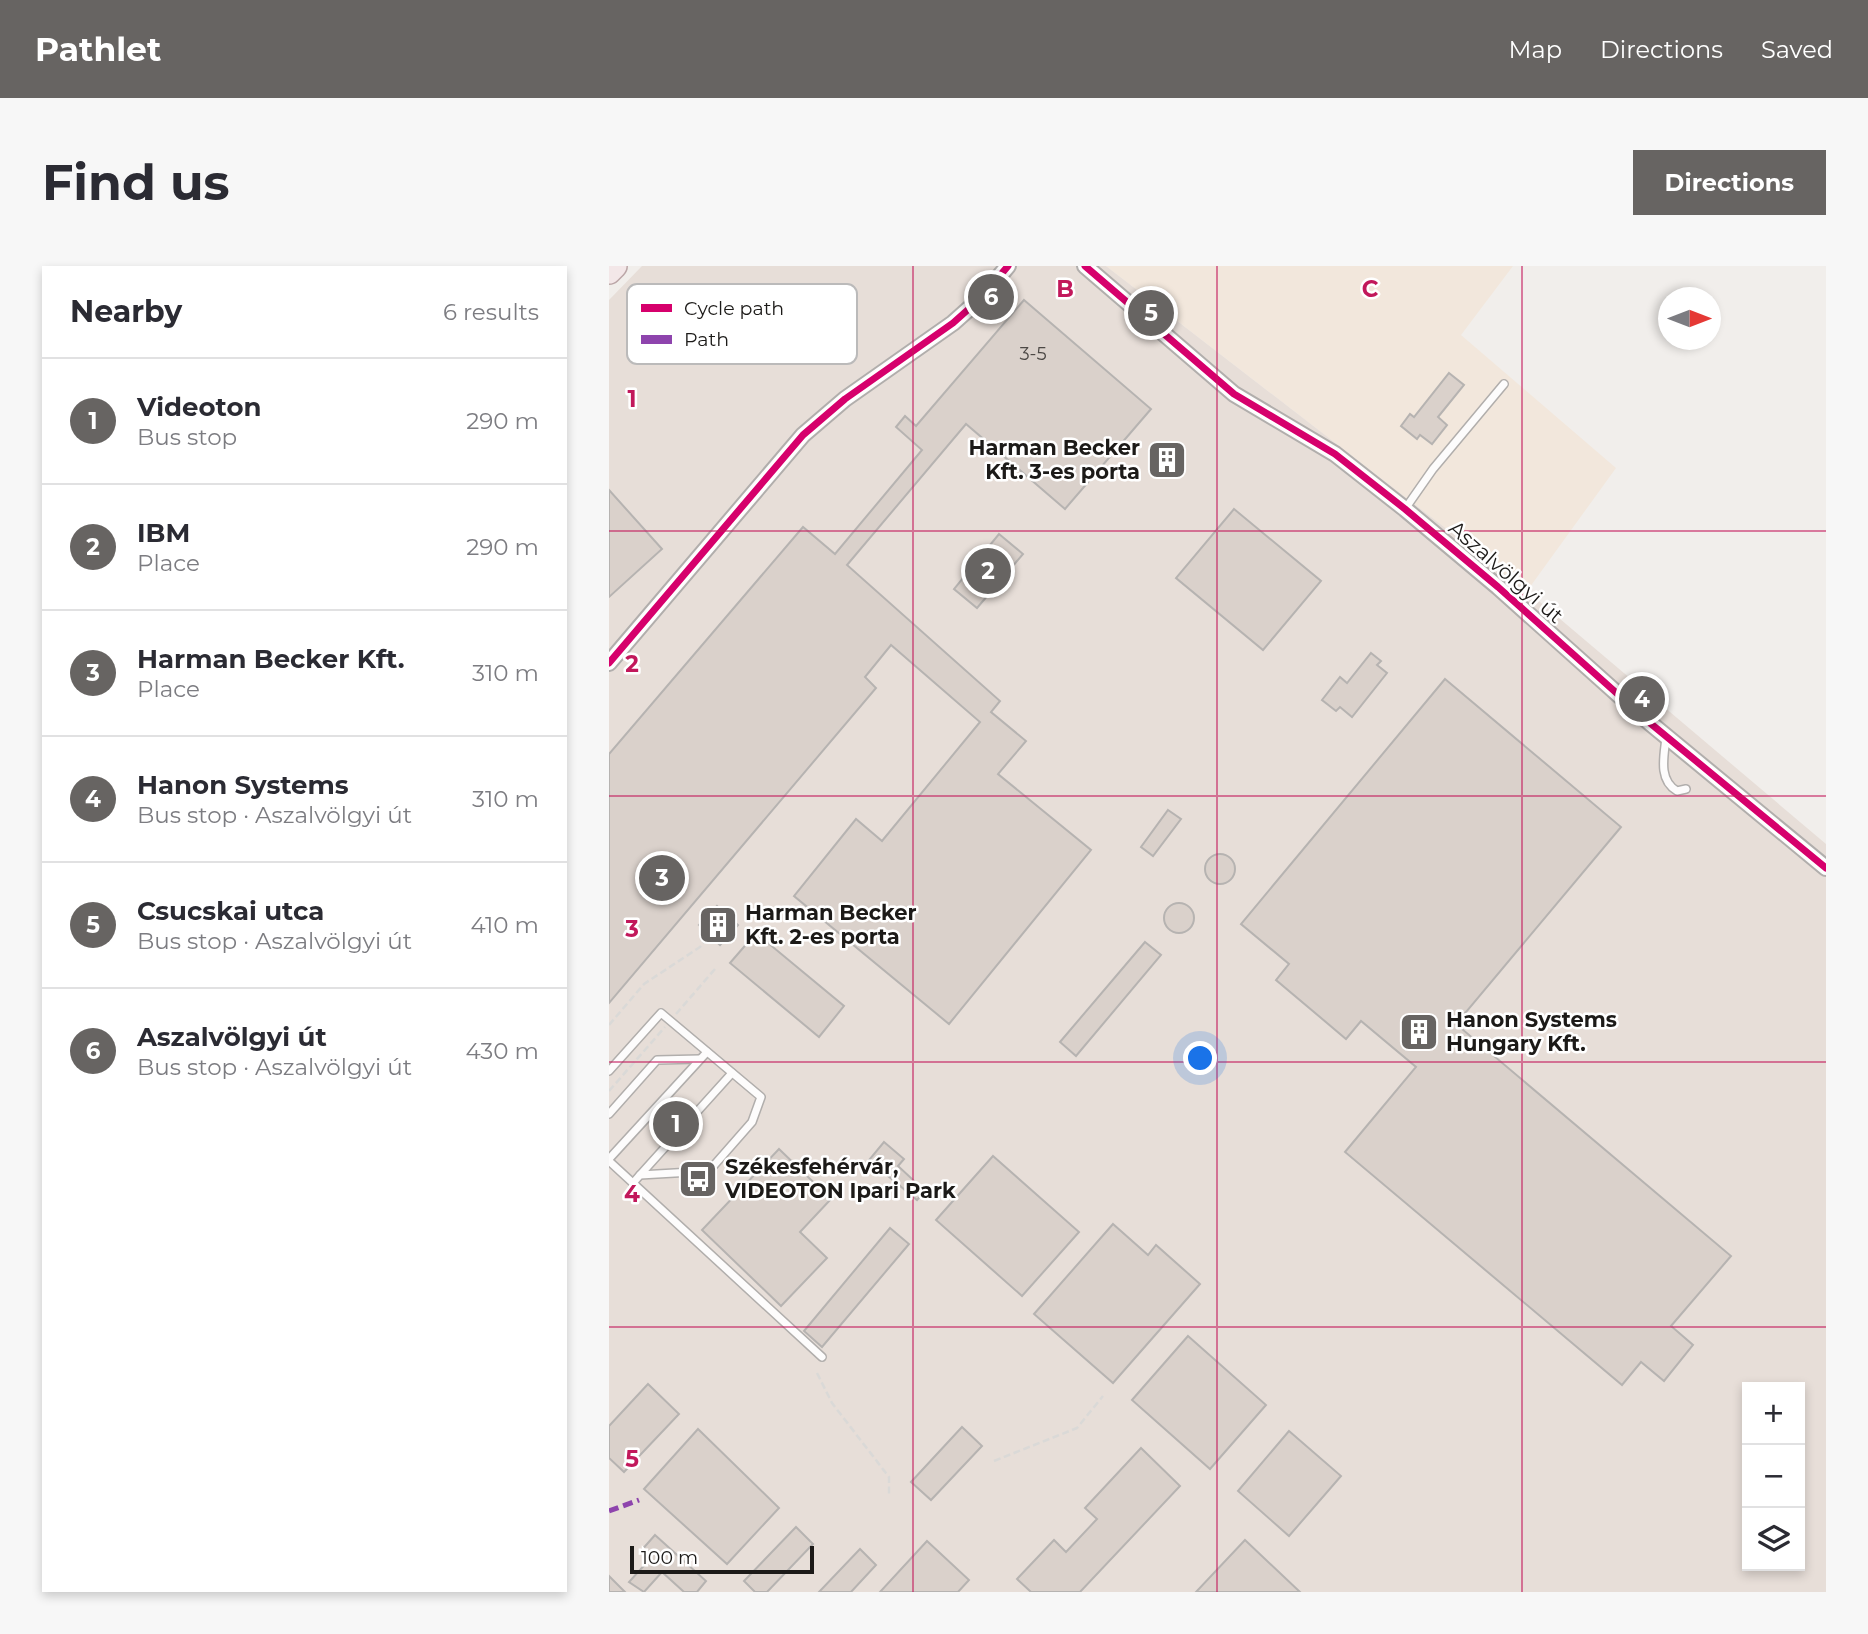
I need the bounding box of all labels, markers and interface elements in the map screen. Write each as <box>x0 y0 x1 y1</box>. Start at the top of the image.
text: Pathlet <box>35 29 161 69</box>
text: Map <box>1509 35 1562 64</box>
text: Directions <box>1600 35 1723 64</box>
text: Saved <box>1761 35 1833 64</box>
button: Directions <box>1633 150 1826 215</box>
text: Find us <box>42 153 230 212</box>
pin: 6 <box>968 271 1014 323</box>
text: B <box>1056 275 1074 303</box>
text: C <box>1362 275 1379 303</box>
legend <box>627 284 857 364</box>
pin: 5 <box>1128 287 1174 339</box>
north arrow <box>1658 287 1721 350</box>
text: Nearby <box>70 293 182 330</box>
text: Cycle path <box>684 297 784 320</box>
text: 6 results <box>443 298 539 326</box>
text: Path <box>684 328 729 351</box>
house number: 3-5 <box>1019 343 1047 365</box>
text: 1 <box>627 385 637 413</box>
text: Videoton <box>137 391 261 423</box>
text: 1 <box>88 407 98 435</box>
text: 290 m <box>466 407 539 435</box>
text: Bus stop <box>137 423 237 451</box>
place label: Harman Becker Kft. 3-es porta <box>968 435 1140 484</box>
building icon: Harman Becker Kft. 3-es porta <box>1146 439 1188 481</box>
street label: Aszalvölgyi út <box>1444 515 1569 628</box>
text: IBM <box>137 517 190 549</box>
text: 2 <box>86 533 100 561</box>
text: 290 m <box>466 533 539 561</box>
pin: 2 <box>965 545 1011 597</box>
text: Place <box>137 549 200 577</box>
text: Harman Becker Kft. <box>137 643 404 675</box>
text: 2 <box>625 650 639 678</box>
text: 3 <box>86 659 100 687</box>
text: 310 m <box>472 659 539 687</box>
pin: 4 <box>1619 673 1665 725</box>
text: Place <box>137 675 200 703</box>
text: Hanon Systems <box>137 769 349 801</box>
text: 4 <box>85 785 101 813</box>
text: 310 m <box>472 785 539 813</box>
text: Bus stop · Aszalvölgyi út <box>137 801 412 829</box>
pin: 3 <box>639 852 685 904</box>
text: Csucskai utca <box>137 895 324 927</box>
place label: Harman Becker Kft. 2-es porta <box>745 900 917 949</box>
building icon: Harman Becker Kft. 2-es porta <box>697 904 739 946</box>
text: 5 <box>86 911 100 939</box>
text: 410 m <box>470 911 539 939</box>
text: 3 <box>624 915 639 943</box>
text: Bus stop · Aszalvölgyi út <box>137 927 412 955</box>
place label: Hanon Systems Hungary Kft. <box>1446 1007 1617 1056</box>
building icon: Hanon Systems Hungary Kft. <box>1398 1011 1440 1053</box>
text: Aszalvölgyi út <box>137 1021 327 1053</box>
text: 6 <box>86 1037 100 1065</box>
text: 430 m <box>466 1037 539 1065</box>
your location <box>1183 1041 1217 1075</box>
text: Bus stop · Aszalvölgyi út <box>137 1053 412 1081</box>
pin: 1 <box>653 1098 699 1150</box>
place label: Székesfehérvár, VIDEOTON Ipari Park <box>724 1154 956 1203</box>
bus stop icon: Székesfehérvár, VIDEOTON Ipari Park <box>677 1158 719 1200</box>
text: 4 <box>624 1180 640 1208</box>
map controls <box>1742 1382 1805 1571</box>
button: + <box>1742 1382 1805 1445</box>
text: 5 <box>625 1445 639 1473</box>
button: − <box>1742 1445 1805 1508</box>
button: layers <box>1742 1508 1805 1571</box>
scale bar <box>630 1543 814 1575</box>
text: 100 m <box>641 1546 698 1569</box>

